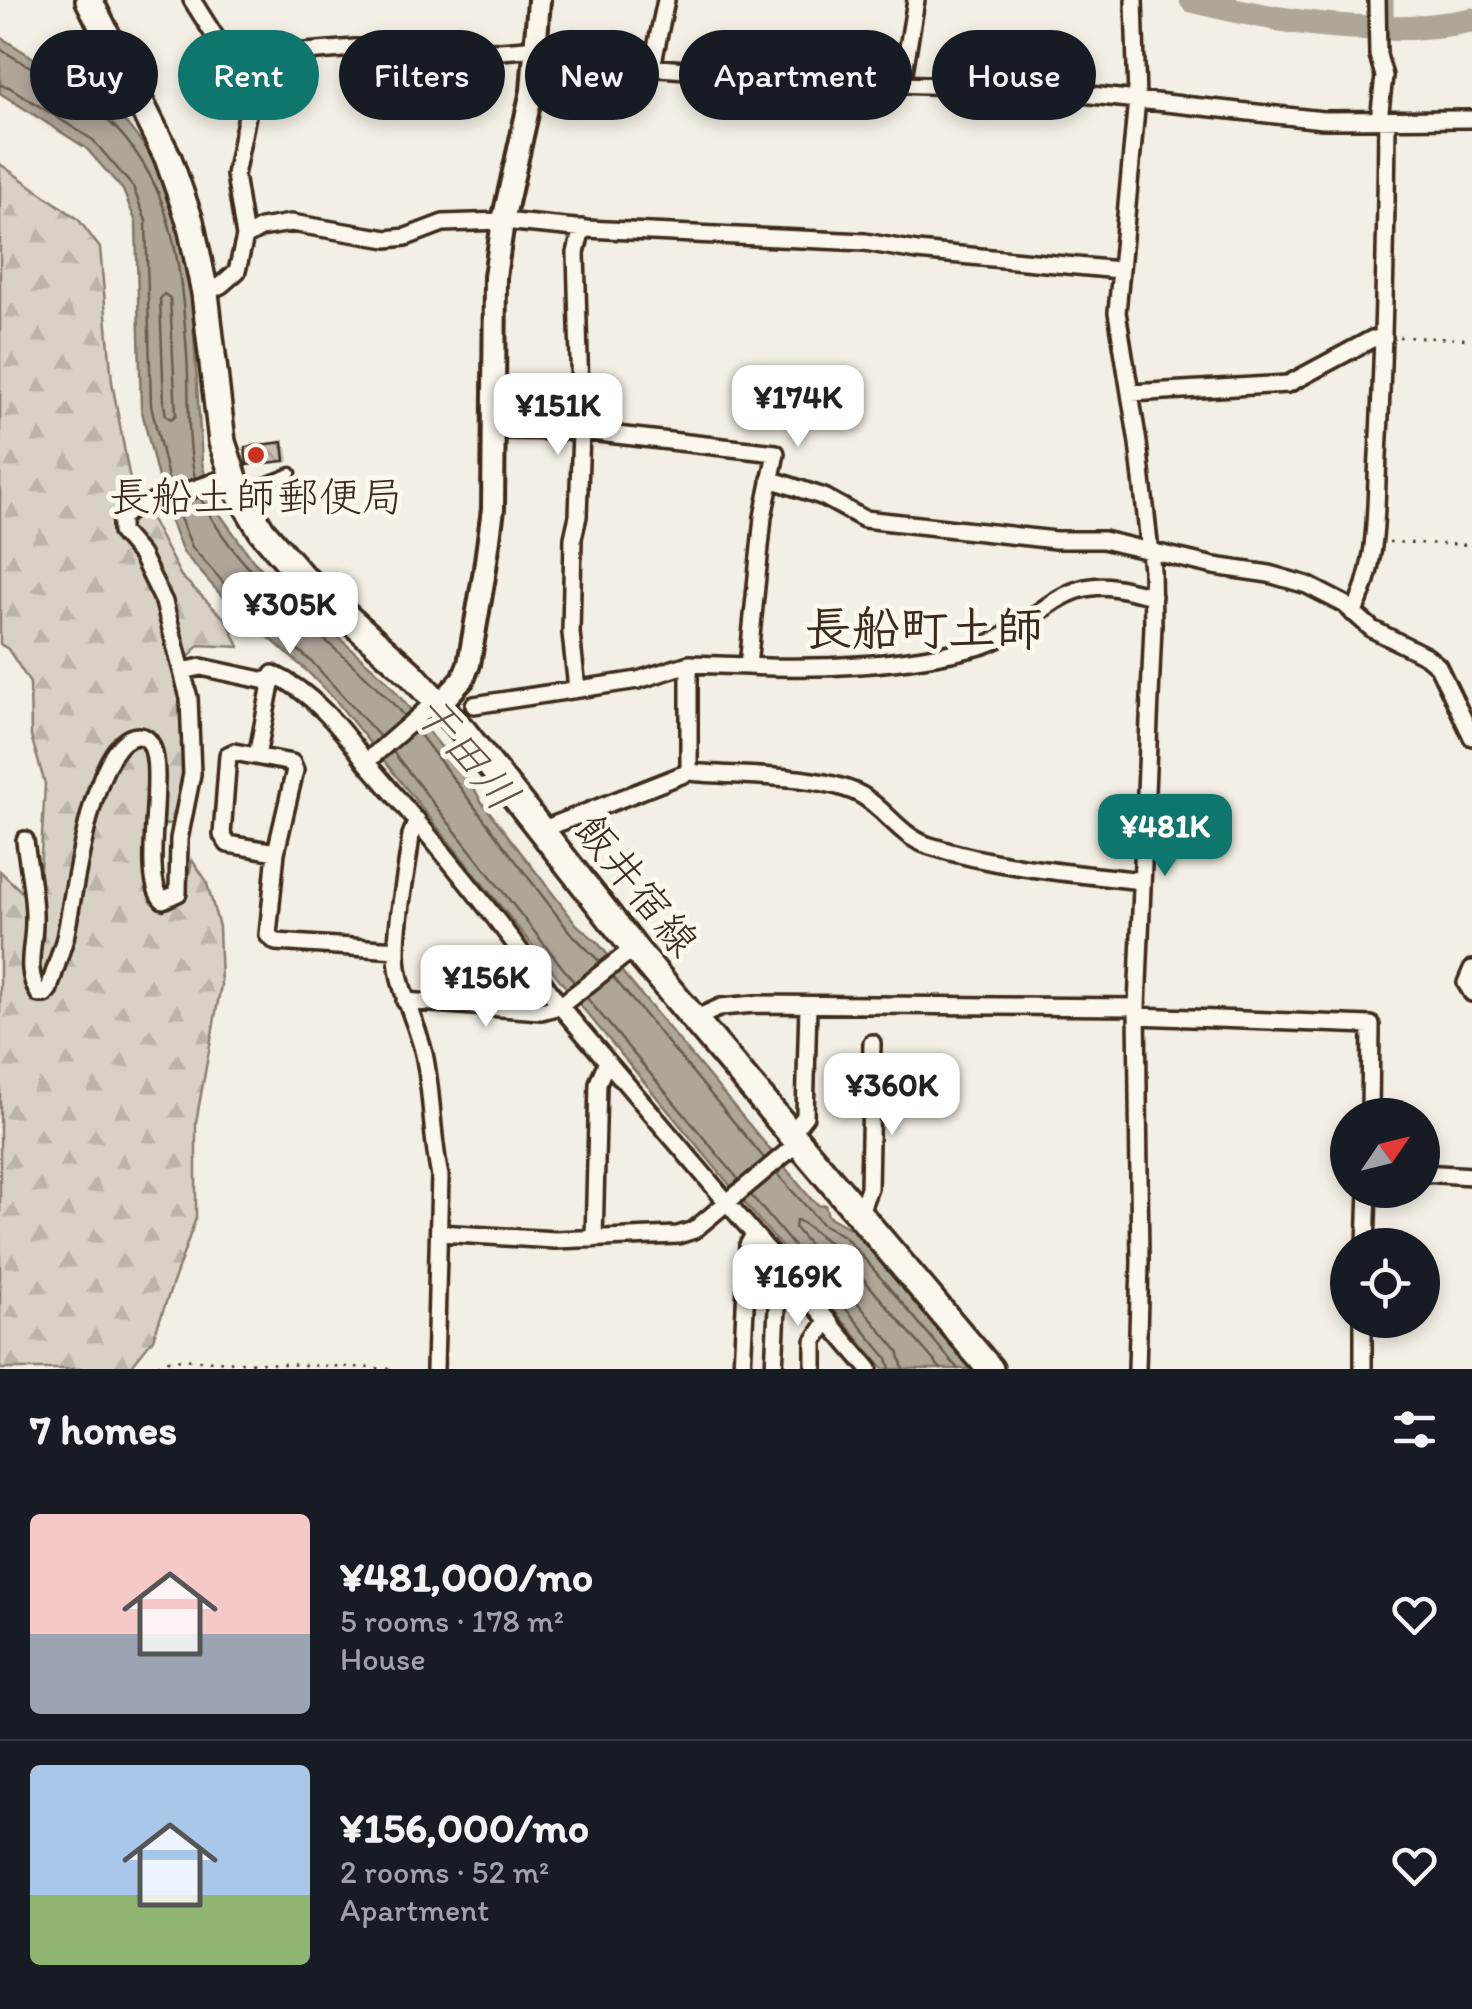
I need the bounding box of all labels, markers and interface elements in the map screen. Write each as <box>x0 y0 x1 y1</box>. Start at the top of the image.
chip: Buy <box>30 30 158 120</box>
chip: Rent <box>178 30 319 120</box>
chip: Filters <box>339 30 505 120</box>
chip: New <box>525 30 659 120</box>
chip: Apartment <box>679 30 912 120</box>
chip: House <box>932 30 1096 120</box>
pin: ¥174K <box>728 365 868 450</box>
pin: ¥151K <box>488 373 628 458</box>
text: ¥174K <box>754 378 842 416</box>
text: ¥151K <box>516 386 600 424</box>
marker: 長船土師郵便局 <box>245 444 267 466</box>
place label: 長船土師郵便局 <box>109 471 403 522</box>
pin: ¥305K <box>220 572 360 657</box>
text: ¥305K <box>244 585 336 623</box>
district label: 長船町土師 <box>804 599 1044 657</box>
water label: 干田川 <box>403 683 531 821</box>
pin: ¥481K <box>1095 794 1235 879</box>
street label: 飯井宿線 <box>564 804 710 966</box>
text: ¥481K <box>1120 807 1210 845</box>
pin: ¥156K <box>416 945 556 1030</box>
text: ¥156K <box>443 958 529 996</box>
pin: ¥360K <box>822 1053 962 1138</box>
text: ¥360K <box>846 1066 938 1104</box>
north arrow <box>1330 1098 1440 1208</box>
map controls <box>1330 1098 1440 1338</box>
button: locate <box>1330 1228 1440 1338</box>
pin: ¥169K <box>728 1244 868 1329</box>
text: ¥169K <box>755 1257 841 1295</box>
icon: filters <box>1387 1402 1442 1457</box>
text: 7 homes <box>30 1404 177 1455</box>
text: ¥481,000/mo <box>340 1551 593 1602</box>
icon: home <box>110 1554 230 1674</box>
icon: heart <box>1387 1587 1442 1642</box>
text: 5 rooms · 178 m² <box>340 1602 564 1640</box>
text: House <box>340 1640 426 1678</box>
text: ¥156,000/mo <box>340 1802 589 1853</box>
icon: home <box>110 1805 230 1925</box>
icon: heart <box>1387 1838 1442 1893</box>
text: 2 rooms · 52 m² <box>340 1853 549 1891</box>
text: Apartment <box>340 1891 489 1929</box>

